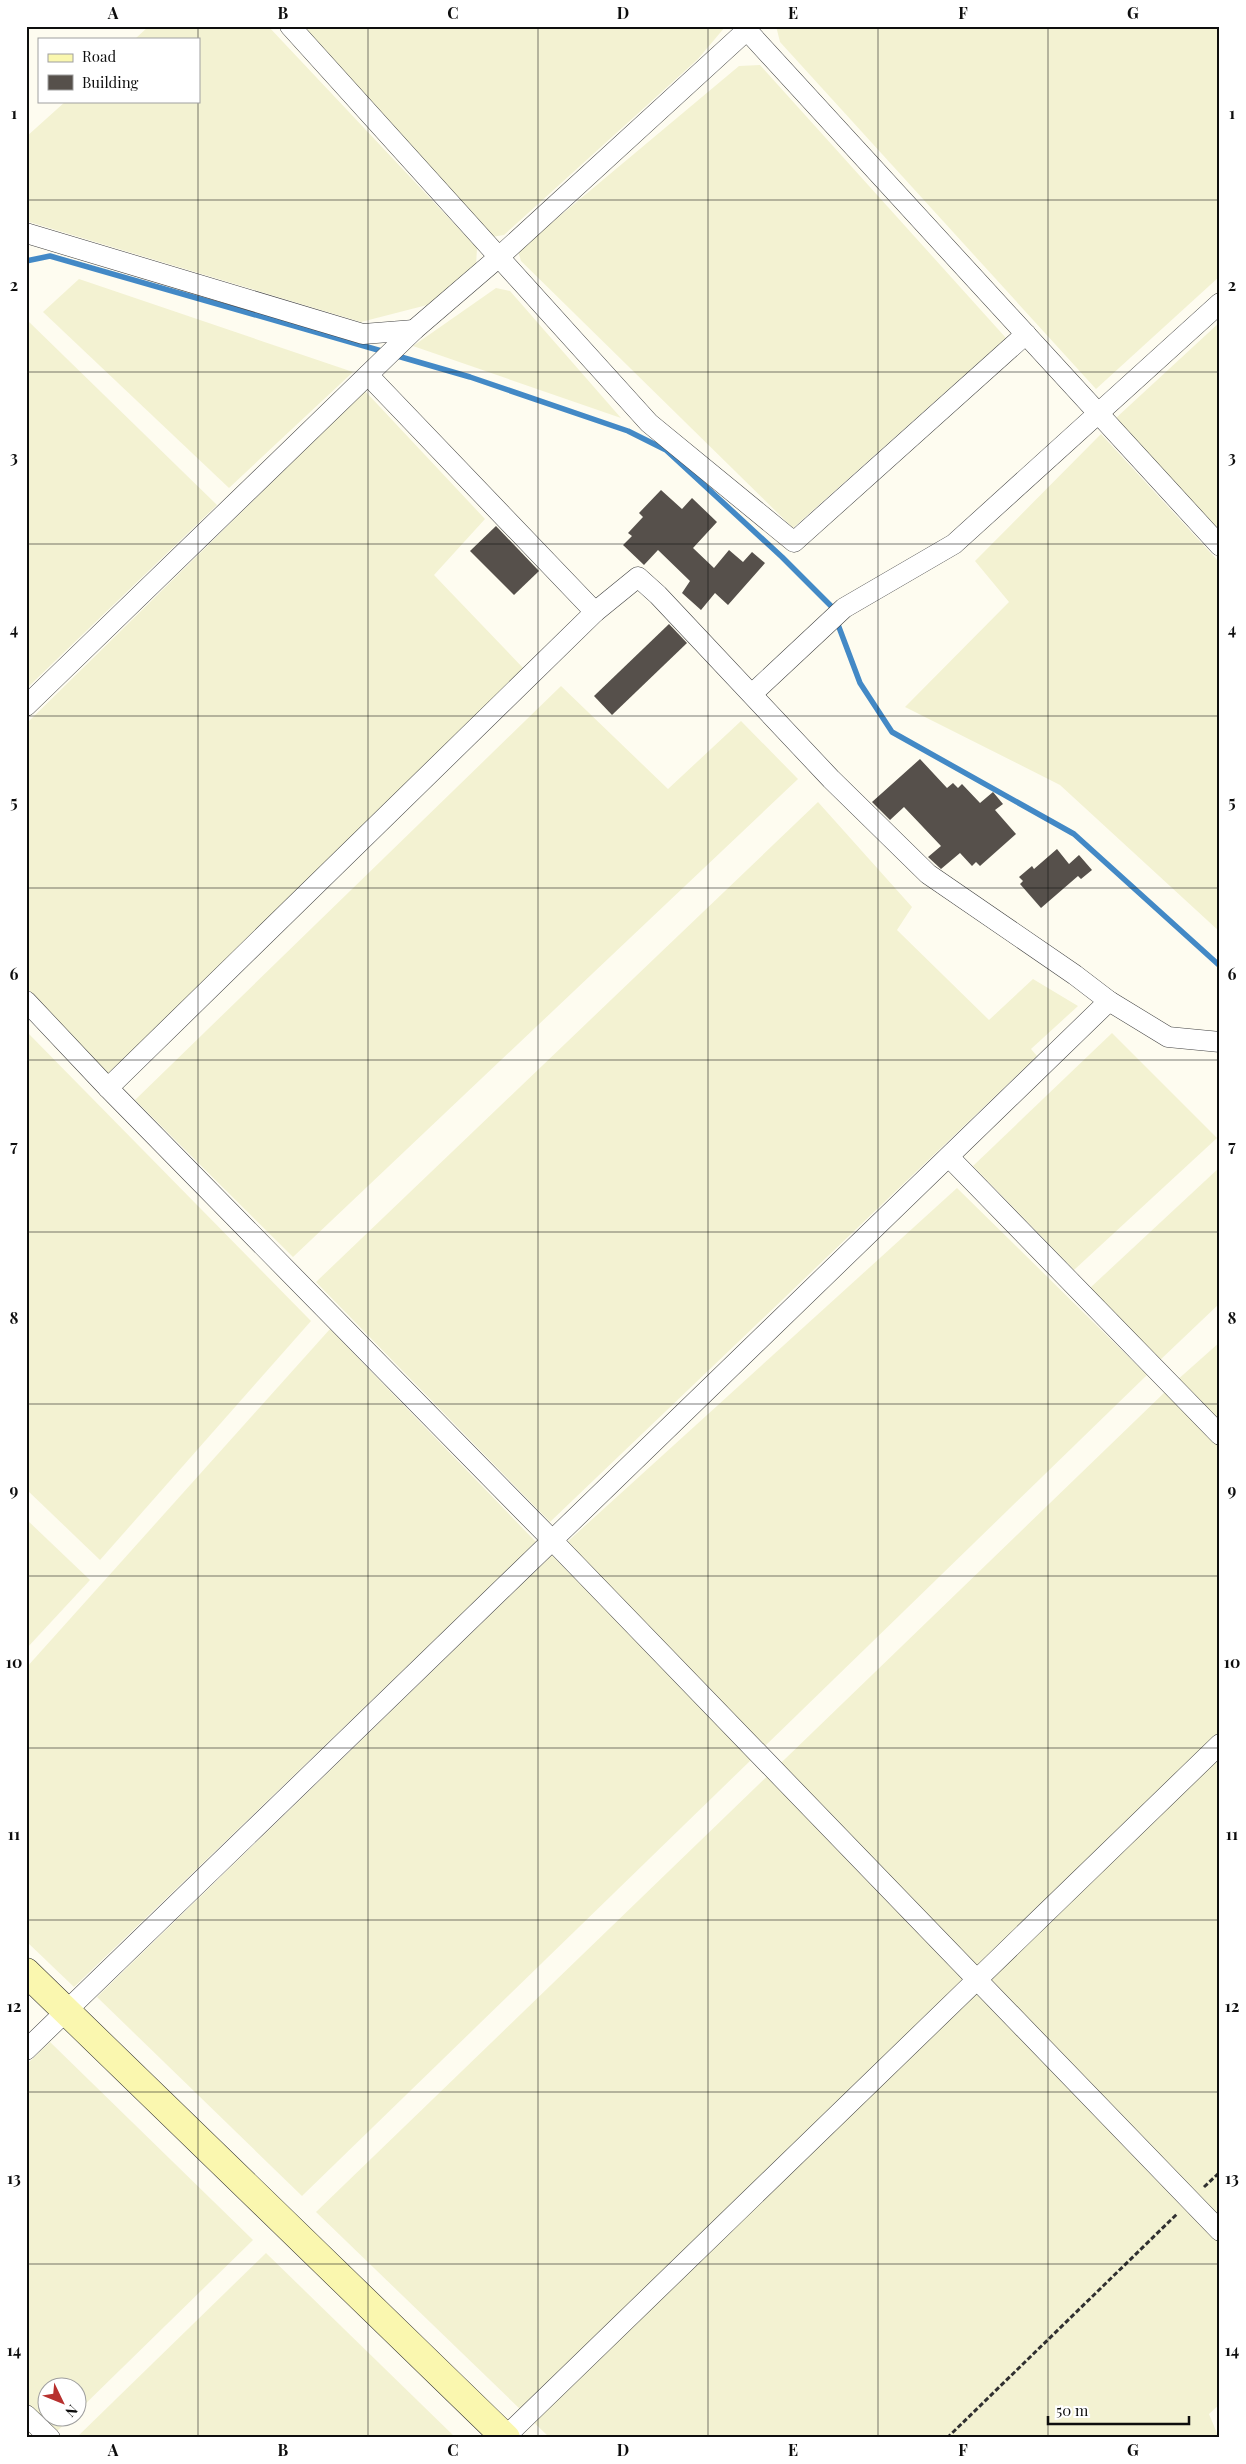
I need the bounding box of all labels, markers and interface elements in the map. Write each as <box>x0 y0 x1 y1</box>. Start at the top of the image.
text: A <box>107 2 119 23</box>
text: B <box>278 2 289 23</box>
text: C <box>447 2 459 23</box>
text: D <box>617 2 629 23</box>
text: E <box>788 2 798 23</box>
text: F <box>958 2 968 23</box>
text: G <box>1127 2 1139 23</box>
legend <box>38 38 200 102</box>
text: Road <box>82 46 116 66</box>
text: Building <box>82 72 139 92</box>
text: 1 <box>11 102 17 123</box>
text: 1 <box>1229 102 1235 123</box>
text: 2 <box>10 274 18 295</box>
text: 2 <box>1228 274 1236 295</box>
text: 3 <box>10 446 18 467</box>
text: 3 <box>1228 446 1236 467</box>
text: 4 <box>10 618 18 639</box>
text: 4 <box>1228 618 1236 639</box>
text: 5 <box>10 791 18 812</box>
text: 5 <box>1228 791 1236 812</box>
text: 6 <box>10 963 19 984</box>
text: 6 <box>1228 963 1237 984</box>
text: 7 <box>10 1135 18 1156</box>
text: 7 <box>1228 1135 1236 1156</box>
text: 8 <box>10 1307 19 1328</box>
text: 8 <box>1228 1307 1237 1328</box>
text: 9 <box>10 1479 19 1500</box>
text: 9 <box>1228 1479 1237 1500</box>
text: 10 <box>6 1651 22 1672</box>
text: 10 <box>1224 1651 1240 1672</box>
text: 11 <box>8 1823 20 1844</box>
text: 11 <box>1226 1823 1238 1844</box>
text: 12 <box>7 1995 21 2016</box>
text: 12 <box>1225 1995 1239 2016</box>
text: 13 <box>7 2167 21 2188</box>
text: 13 <box>1225 2167 1239 2188</box>
text: 14 <box>7 2339 21 2360</box>
text: 14 <box>1225 2339 1239 2360</box>
north arrow <box>38 2376 88 2426</box>
scale bar <box>1048 2394 1190 2426</box>
text: 50 m <box>1056 2400 1089 2420</box>
text: N <box>61 2401 82 2421</box>
text: A <box>107 2439 119 2460</box>
text: B <box>278 2439 289 2460</box>
text: C <box>447 2439 459 2460</box>
text: D <box>617 2439 629 2460</box>
text: E <box>788 2439 798 2460</box>
text: F <box>958 2439 968 2460</box>
text: G <box>1127 2439 1139 2460</box>

